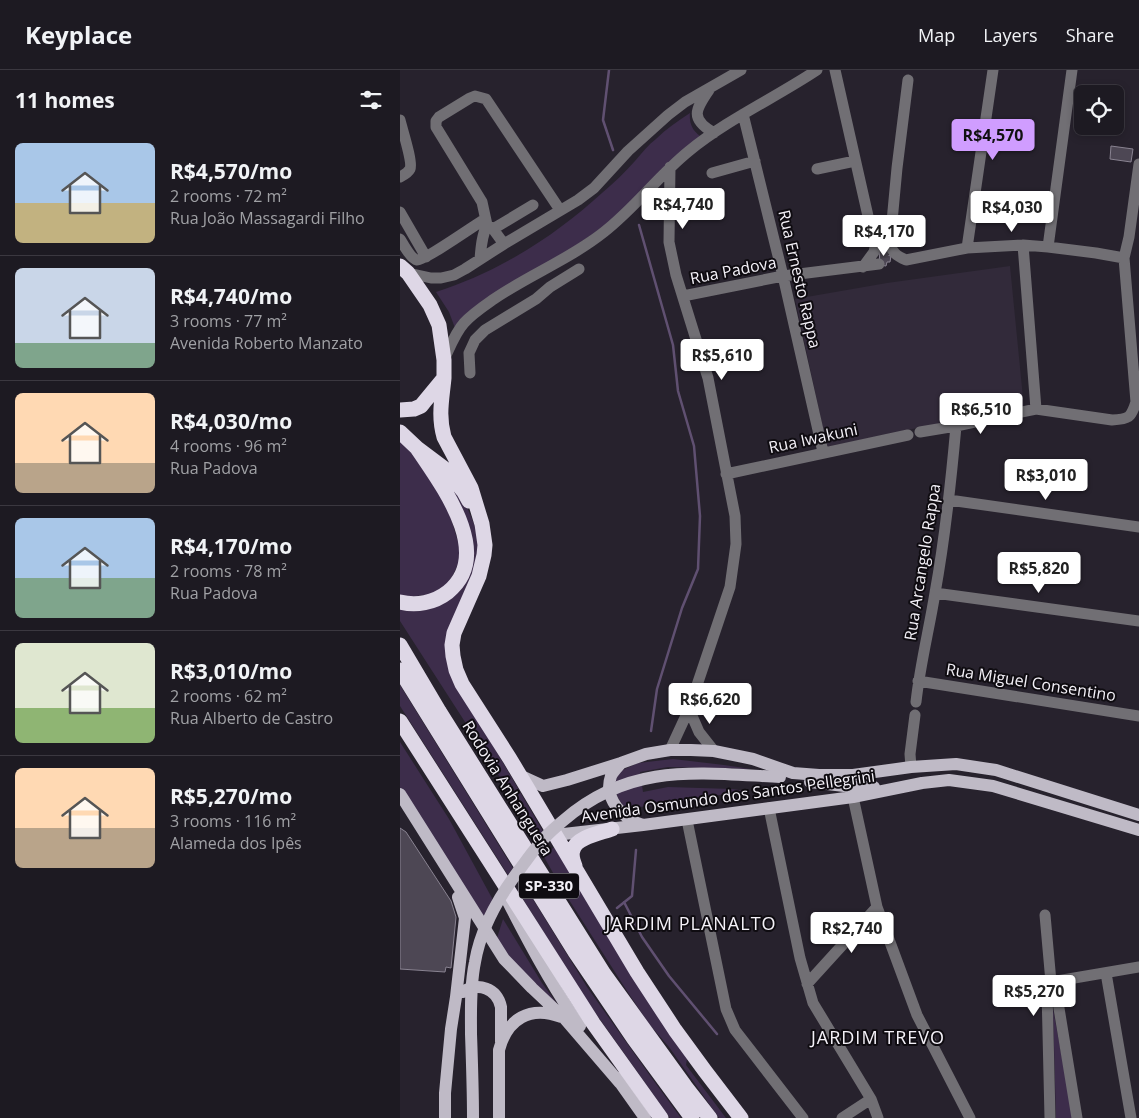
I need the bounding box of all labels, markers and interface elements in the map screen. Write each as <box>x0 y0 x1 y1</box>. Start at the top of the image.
text: Keyplace <box>25 18 132 51</box>
text: Map <box>918 23 955 47</box>
text: Layers <box>983 23 1038 47</box>
text: Share <box>1066 23 1114 47</box>
map controls <box>1074 85 1124 135</box>
button: locate <box>1074 85 1124 135</box>
text: 11 homes <box>15 86 115 114</box>
icon: filters <box>357 86 385 114</box>
pin: R$4,570 <box>947 118 1039 161</box>
text: R$4,570 <box>963 124 1023 146</box>
text: R$4,570/mo <box>170 157 292 185</box>
icon: home <box>55 163 115 223</box>
text: 2 rooms · 72 m² <box>170 185 287 207</box>
pin: R$4,740 <box>637 188 729 230</box>
pin: R$4,030 <box>966 190 1058 233</box>
text: R$4,740 <box>653 193 713 215</box>
text: R$4,030 <box>982 196 1042 218</box>
text: Rua João Massagardi Filho <box>170 207 365 229</box>
street label: Rua Ernesto Rappa <box>773 208 827 350</box>
pin: R$4,170 <box>838 214 930 257</box>
text: R$4,170 <box>854 220 914 242</box>
street label: Rua Padova <box>688 251 778 289</box>
text: R$4,740/mo <box>170 282 292 310</box>
icon: home <box>55 288 115 348</box>
text: 3 rooms · 77 m² <box>170 310 287 332</box>
text: Avenida Roberto Manzato <box>170 332 363 354</box>
pin: R$5,610 <box>676 338 768 381</box>
text: R$5,610 <box>692 344 752 366</box>
pin: R$6,510 <box>935 392 1027 435</box>
text: R$6,510 <box>951 398 1011 420</box>
text: R$4,030/mo <box>170 407 292 435</box>
icon: home <box>55 413 115 473</box>
street label: Rua Iwakuni <box>766 418 860 458</box>
text: 4 rooms · 96 m² <box>170 435 287 457</box>
text: Rua Padova <box>170 457 258 479</box>
pin: R$3,010 <box>1000 458 1092 501</box>
text: R$3,010 <box>1016 464 1076 486</box>
street label: Rua Arcangelo Rappa <box>899 482 945 642</box>
text: R$4,170/mo <box>170 532 292 560</box>
icon: home <box>55 538 115 598</box>
pin: R$5,820 <box>993 552 1085 594</box>
text: R$5,820 <box>1009 557 1069 579</box>
text: 2 rooms · 78 m² <box>170 560 287 582</box>
text: Rua Padova <box>170 582 258 604</box>
text: R$3,010/mo <box>170 657 292 685</box>
street label: Rua Miguel Consentino <box>944 658 1118 706</box>
icon: home <box>55 663 115 723</box>
pin: R$6,620 <box>664 682 756 725</box>
text: 2 rooms · 62 m² <box>170 685 287 707</box>
text: R$6,620 <box>680 688 740 710</box>
text: Rua Alberto de Castro <box>170 707 333 729</box>
street label: Rodovia Anhanguera <box>458 716 558 860</box>
street label: Avenida Osmundo dos Santos Pellegrini <box>580 764 876 828</box>
text: R$5,270/mo <box>170 782 292 810</box>
icon: home <box>55 788 115 848</box>
text: 3 rooms · 116 m² <box>170 810 296 832</box>
text: Alameda dos Ipês <box>170 832 302 854</box>
road number: SP-330 <box>519 874 579 898</box>
district label: JARDIM PLANALTO <box>603 911 777 935</box>
pin: R$2,740 <box>806 912 898 954</box>
text: R$2,740 <box>822 917 882 939</box>
pin: R$5,270 <box>988 974 1080 1017</box>
text: R$5,270 <box>1004 980 1064 1002</box>
district label: JARDIM TREVO <box>809 1025 945 1049</box>

